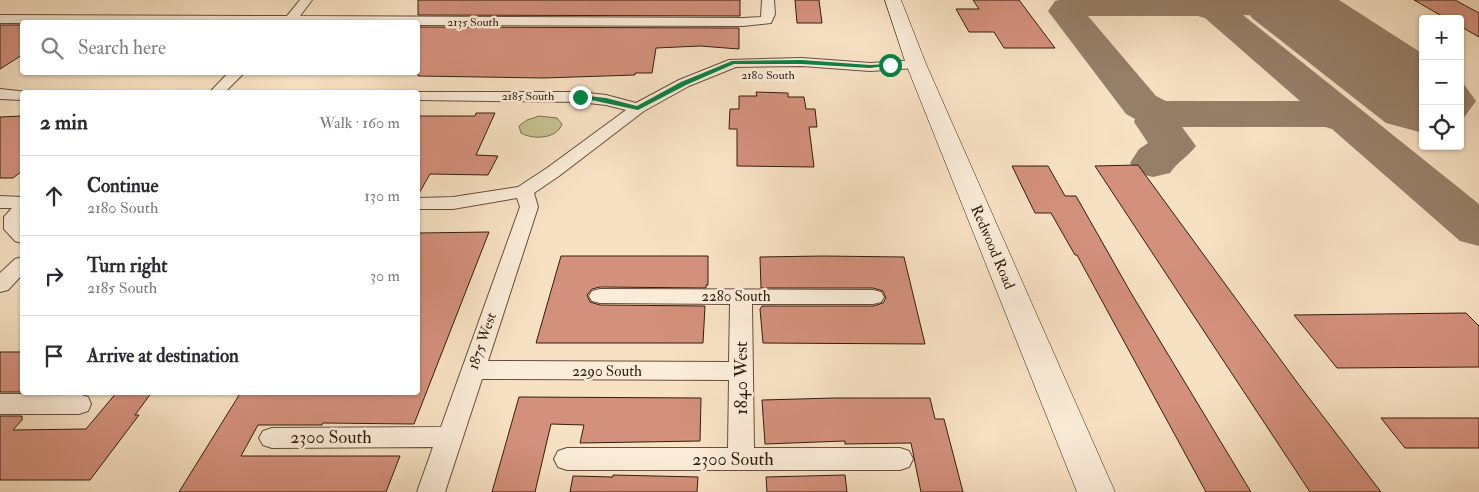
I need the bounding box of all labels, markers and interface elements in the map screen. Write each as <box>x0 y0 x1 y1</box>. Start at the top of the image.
street label: 2135 South <box>447 15 499 30</box>
map controls <box>1419 15 1464 150</box>
button: + <box>1419 15 1464 60</box>
search box <box>20 20 420 75</box>
icon: search <box>38 34 66 62</box>
text: Search here <box>78 36 166 60</box>
route start <box>879 54 902 77</box>
button: − <box>1419 60 1464 105</box>
street label: 2180 South <box>741 68 795 83</box>
route end <box>569 86 592 109</box>
street label: 2185 South <box>502 89 555 104</box>
button: locate <box>1419 105 1464 150</box>
text: 2 min <box>40 109 88 136</box>
text: Walk · 160 m <box>319 113 400 133</box>
text: Continue <box>87 174 158 198</box>
icon: ahead <box>40 182 68 210</box>
text: 130 m <box>364 186 400 206</box>
text: 2180 South <box>87 198 158 218</box>
street label: Redwood Road <box>966 202 1019 293</box>
text: Turn right <box>87 254 167 278</box>
icon: right <box>40 262 68 290</box>
text: 30 m <box>370 266 400 286</box>
text: 2185 South <box>87 278 157 298</box>
street label: 2280 South <box>701 287 771 306</box>
street label: 1875 West <box>464 310 501 372</box>
street label: 1840 West <box>730 341 753 415</box>
icon: arrive <box>40 342 68 370</box>
text: Arrive at destination <box>87 344 239 368</box>
street label: 2290 South <box>572 362 642 381</box>
street label: 2300 South <box>290 426 372 449</box>
street label: 2300 South <box>692 448 774 471</box>

